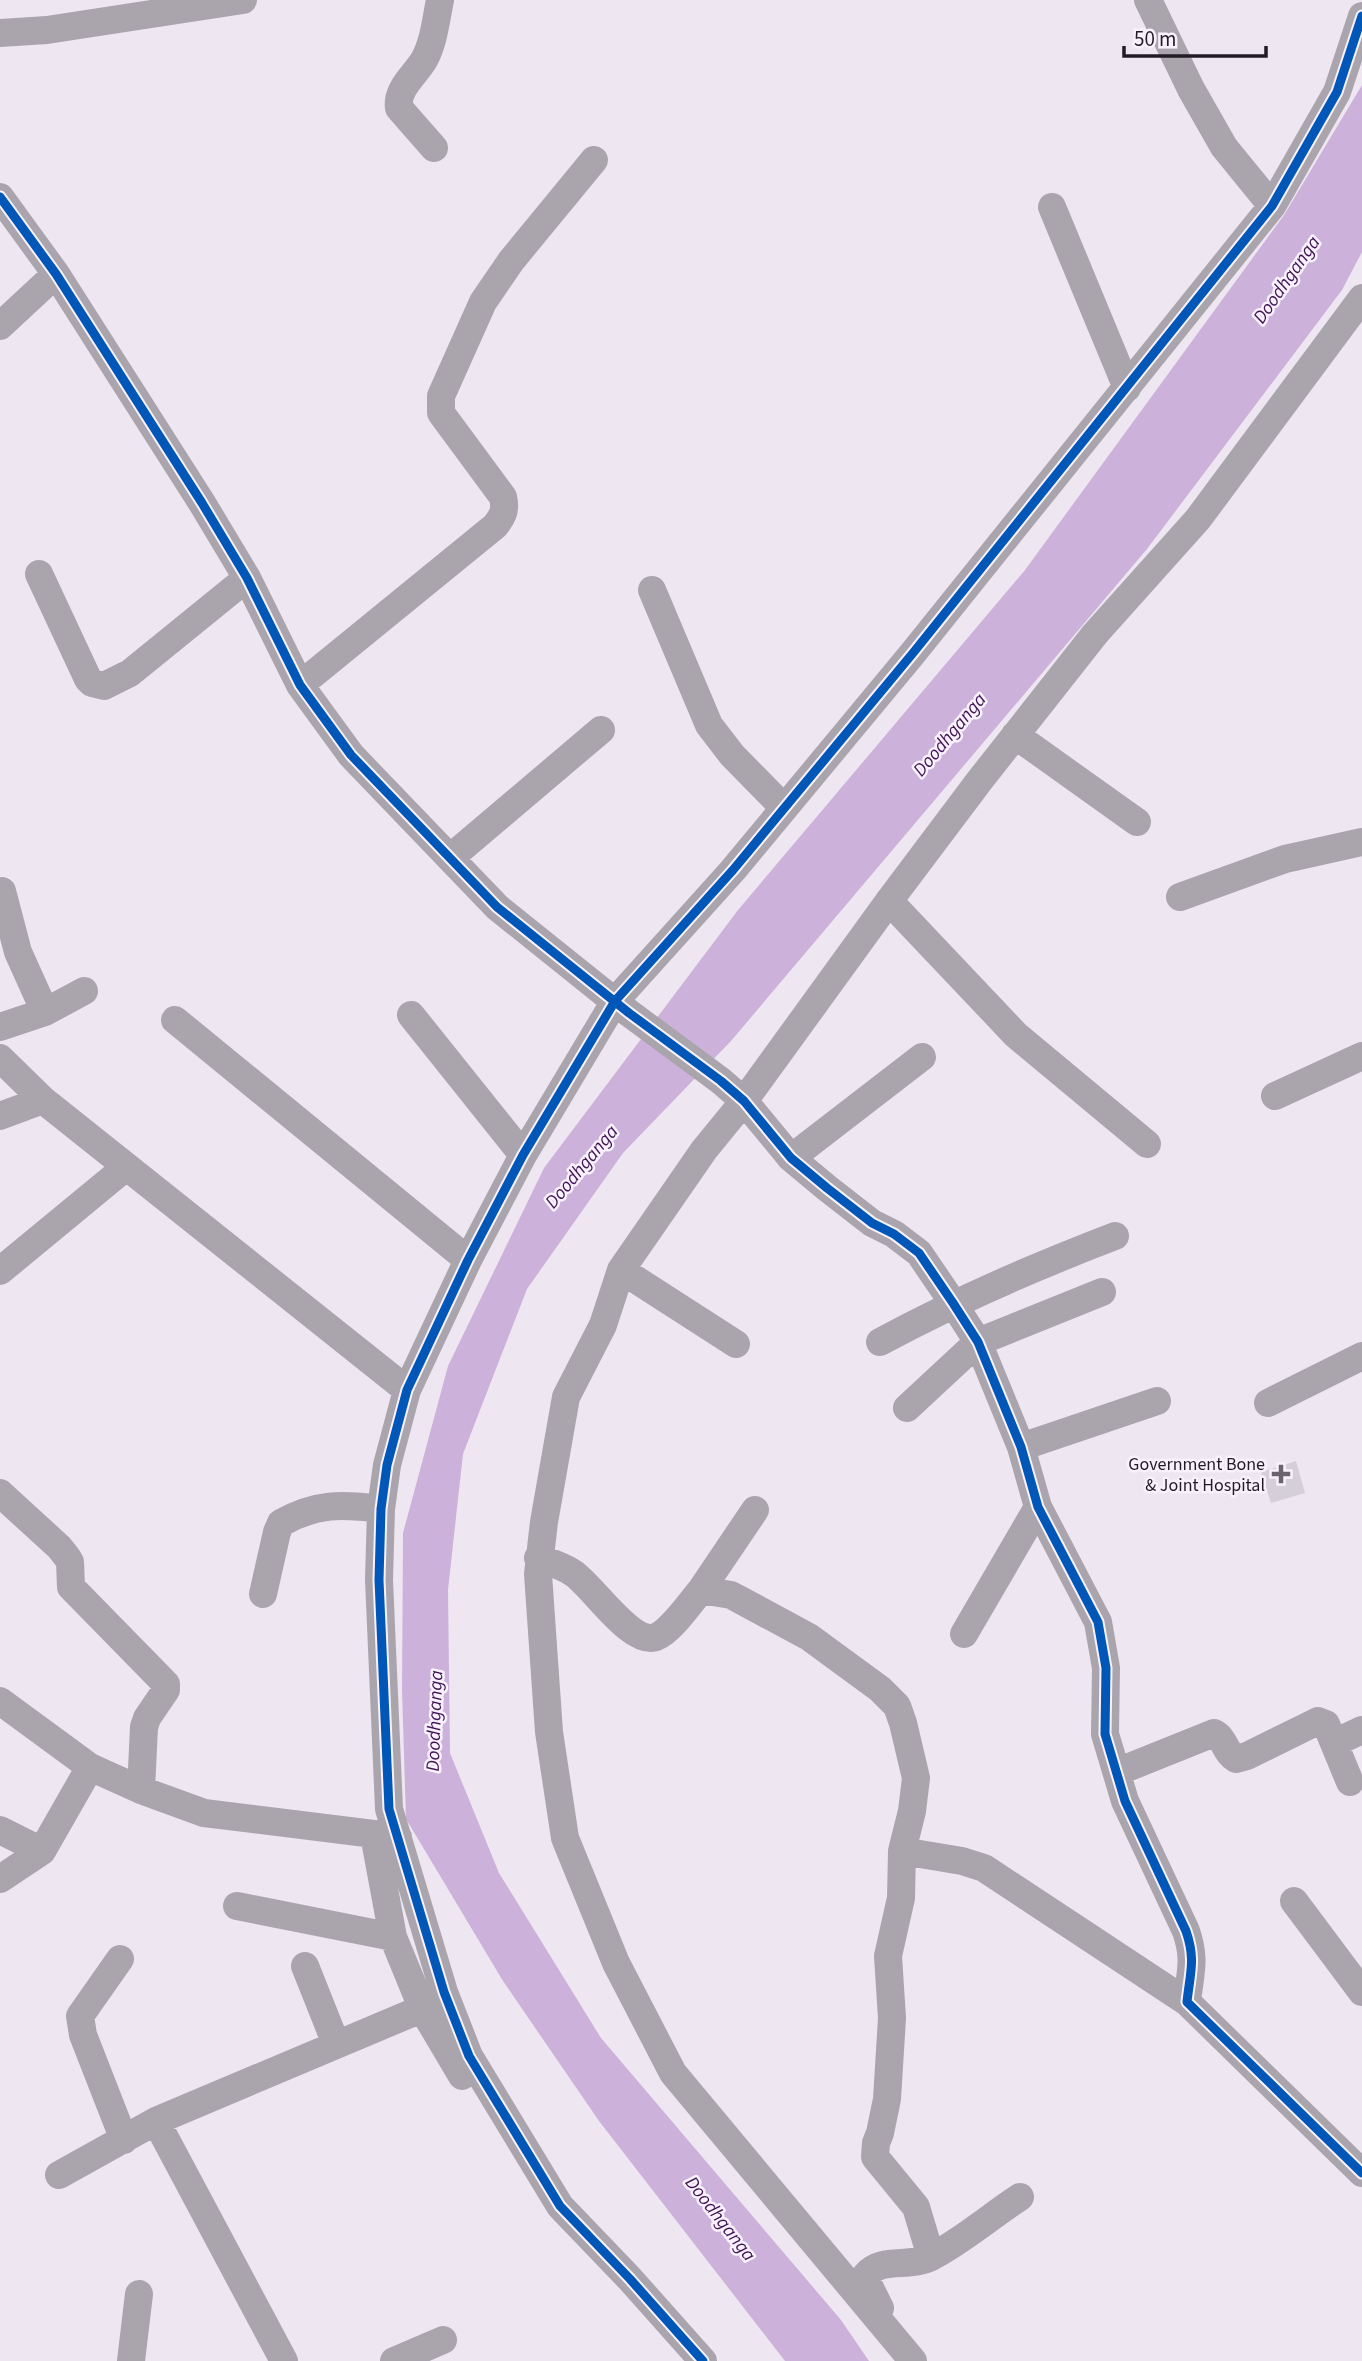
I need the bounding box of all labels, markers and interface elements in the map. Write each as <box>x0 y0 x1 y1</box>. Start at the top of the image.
scale bar <box>1124 14 1266 58</box>
text: 50 m <box>1134 24 1176 54</box>
water label: Doodhganga <box>1247 231 1327 329</box>
water label: Doodhganga <box>907 687 993 783</box>
water label: Doodhganga <box>539 1119 625 1215</box>
place label: Government Bone & Joint Hospital <box>1128 1452 1265 1498</box>
marker: Government Bone & Joint Hospital <box>1271 1464 1291 1484</box>
water label: Doodhganga <box>420 1670 450 1772</box>
water label: Doodhganga <box>678 2171 762 2267</box>

